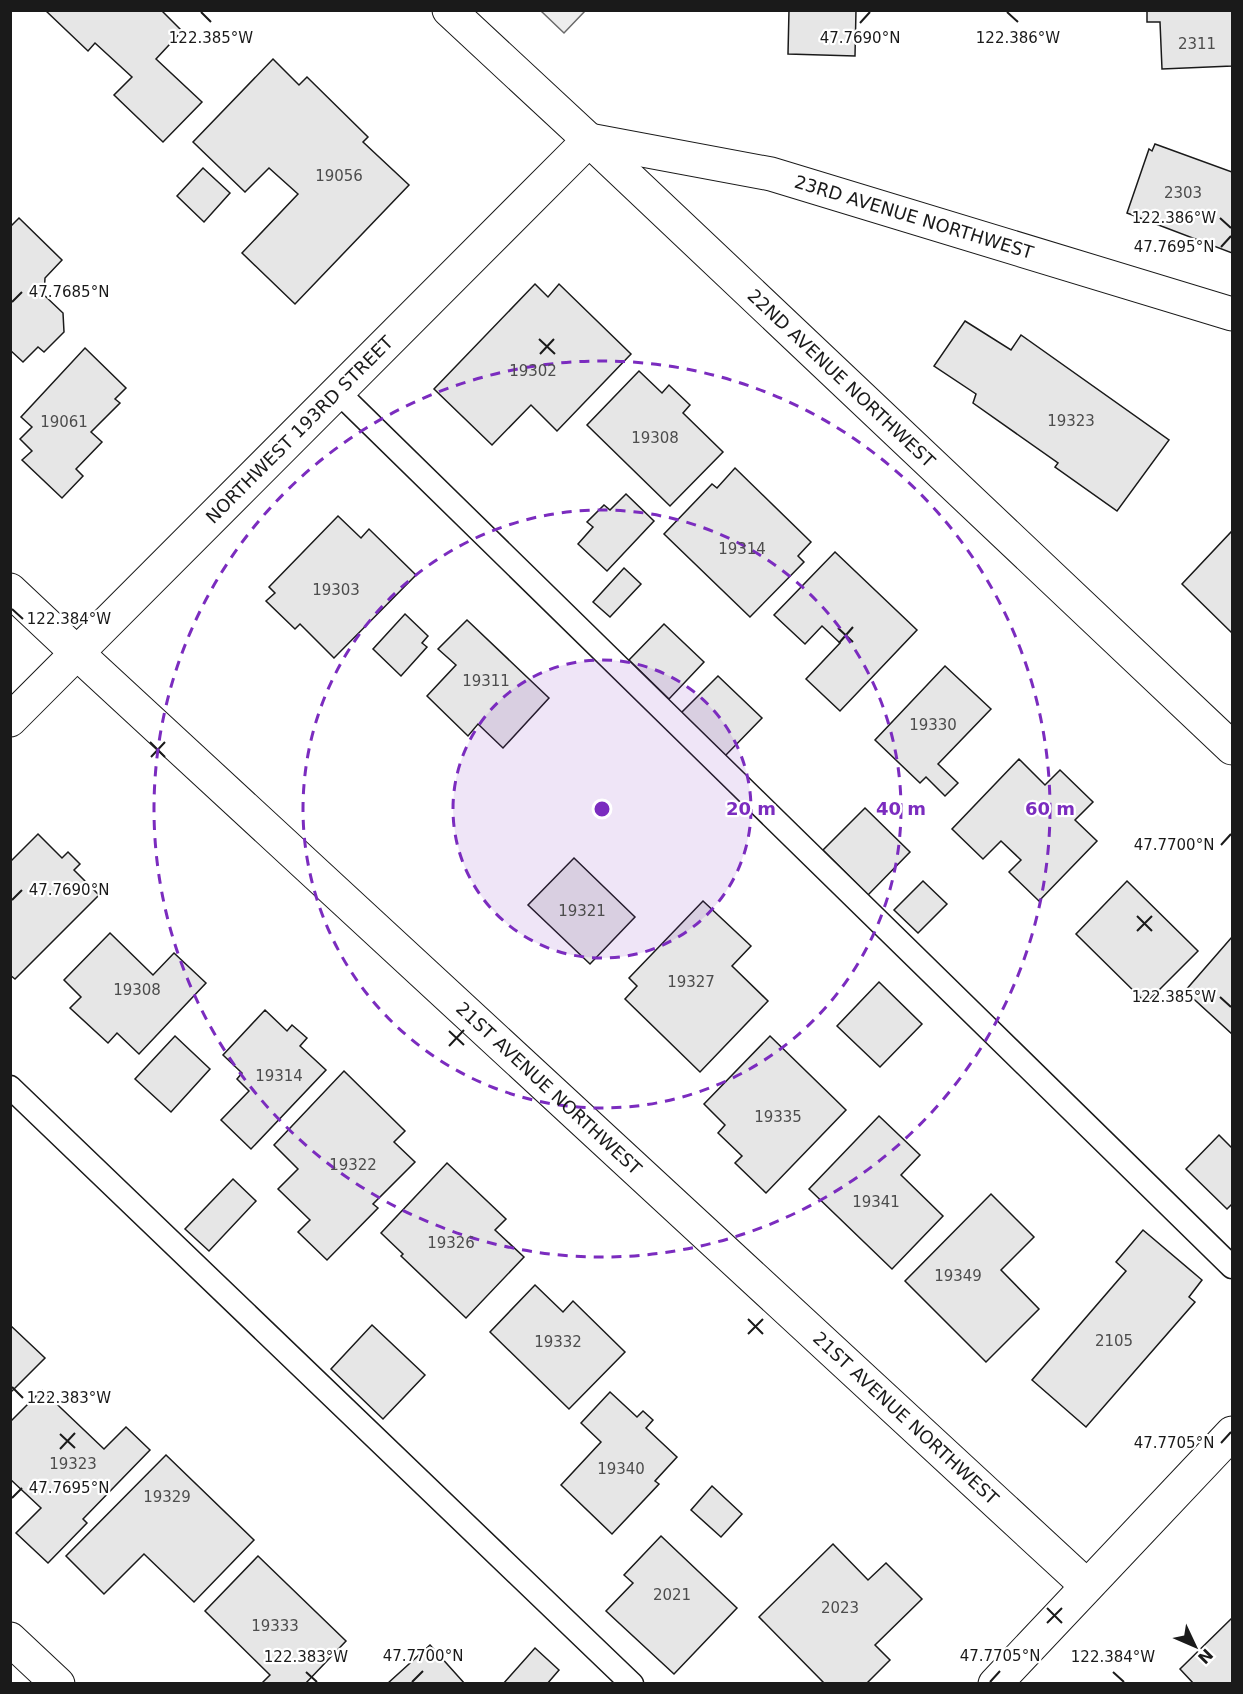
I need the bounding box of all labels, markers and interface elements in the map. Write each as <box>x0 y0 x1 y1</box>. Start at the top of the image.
text: 122.385°W <box>169 29 253 47</box>
text: 47.7690°N <box>820 29 900 47</box>
text: 122.386°W <box>976 29 1060 47</box>
house number: 2311 <box>1178 35 1216 53</box>
house number: 19056 <box>315 167 363 185</box>
street label: 23RD AVENUE NORTHWEST <box>792 171 1037 263</box>
house number: 2303 <box>1164 184 1202 202</box>
text: 122.386°W <box>1132 209 1216 227</box>
text: 47.7695°N <box>1134 238 1214 256</box>
text: 47.7685°N <box>29 283 109 301</box>
street label: 22ND AVENUE NORTHWEST <box>744 285 940 472</box>
street label: NORTHWEST 193RD STREET <box>201 331 398 527</box>
house number: 19302 <box>509 362 557 380</box>
house number: 19323 <box>1047 412 1095 430</box>
house number: 19061 <box>40 413 88 431</box>
house number: 19308 <box>631 429 679 447</box>
house number: 19314 <box>718 540 766 558</box>
house number: 19303 <box>312 581 360 599</box>
text: 122.384°W <box>27 610 111 628</box>
house number: 19311 <box>462 672 510 690</box>
house number: 19330 <box>909 716 957 734</box>
text: 20 m <box>726 798 776 819</box>
text: 40 m <box>876 798 926 819</box>
text: 60 m <box>1025 798 1075 819</box>
centre of rings <box>592 799 612 819</box>
text: 47.7700°N <box>1134 836 1214 854</box>
text: 47.7690°N <box>29 881 109 899</box>
house number: 19321 <box>558 902 606 920</box>
house number: 19327 <box>667 973 715 991</box>
house number: 19308 <box>113 981 161 999</box>
text: 122.385°W <box>1132 988 1216 1006</box>
street label: 21ST AVENUE NORTHWEST <box>452 998 647 1180</box>
house number: 19314 <box>255 1067 303 1085</box>
house number: 19335 <box>754 1108 802 1126</box>
house number: 19322 <box>329 1156 377 1174</box>
house number: 19341 <box>852 1193 900 1211</box>
house number: 19326 <box>427 1234 475 1252</box>
house number: 19349 <box>934 1267 982 1285</box>
street label: 21ST AVENUE NORTHWEST <box>809 1327 1004 1509</box>
house number: 2105 <box>1095 1332 1133 1350</box>
house number: 19332 <box>534 1333 582 1351</box>
text: 122.383°W <box>27 1389 111 1407</box>
text: 47.7705°N <box>1134 1434 1214 1452</box>
house number: 19323 <box>49 1455 97 1473</box>
house number: 19340 <box>597 1460 645 1478</box>
text: 47.7695°N <box>29 1479 109 1497</box>
house number: 19329 <box>143 1488 191 1506</box>
house number: 2021 <box>653 1586 691 1604</box>
house number: 2023 <box>821 1599 859 1617</box>
north arrow <box>1165 1616 1225 1676</box>
house number: 19333 <box>251 1617 299 1635</box>
text: N <box>1194 1645 1217 1667</box>
text: 47.7700°N <box>383 1647 463 1665</box>
text: 47.7705°N <box>960 1647 1040 1665</box>
text: 122.383°W <box>264 1648 348 1666</box>
text: 122.384°W <box>1071 1648 1155 1666</box>

